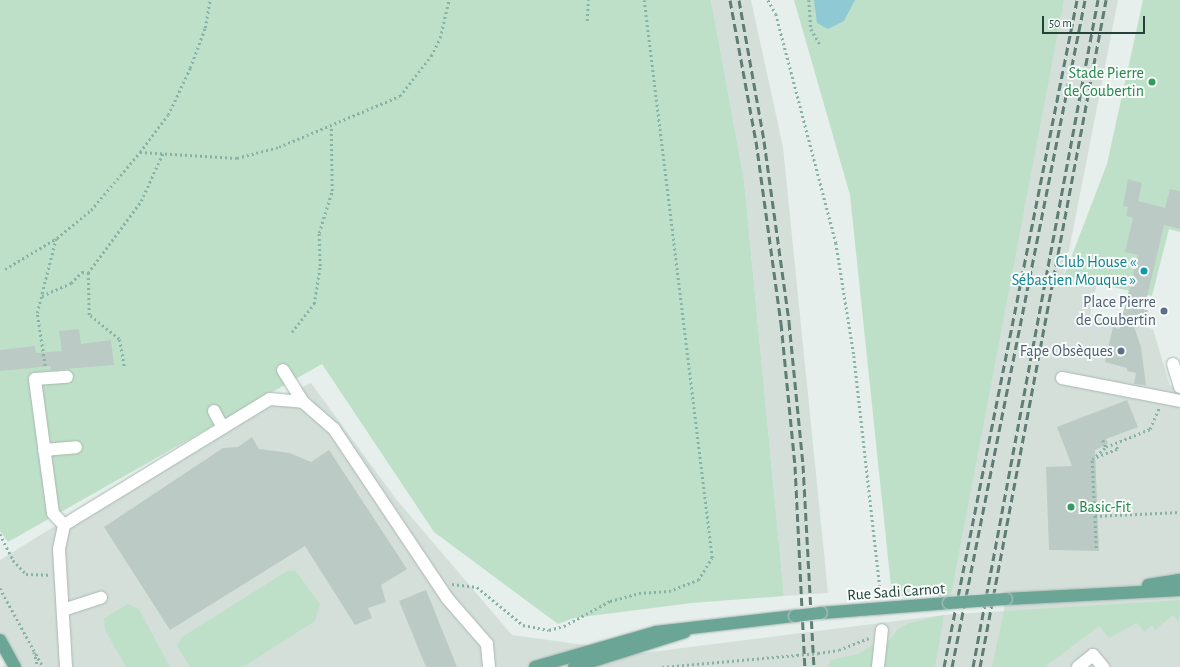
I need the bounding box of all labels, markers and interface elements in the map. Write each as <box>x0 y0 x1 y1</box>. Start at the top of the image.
scale bar <box>1044 8 1147 34</box>
text: 50 m <box>1049 17 1072 29</box>
place label: Stade Pierre de Coubertin <box>1064 63 1144 101</box>
marker: Stade Pierre de Coubertin <box>1147 77 1157 87</box>
place label: Club House « Sébastien Mouque » <box>1012 252 1136 290</box>
marker: Club House « Sébastien Mouque » <box>1139 266 1149 276</box>
place label: Place Pierre de Coubertin <box>1076 292 1156 330</box>
marker: Place Pierre de Coubertin <box>1159 306 1169 316</box>
place label: Fape Obsèques <box>1020 341 1113 361</box>
marker: Fape Obsèques <box>1116 346 1126 356</box>
place label: Basic-Fit <box>1079 497 1131 517</box>
marker: Basic-Fit <box>1066 502 1076 512</box>
street label: Rue Sadi Carnot <box>846 579 946 605</box>

